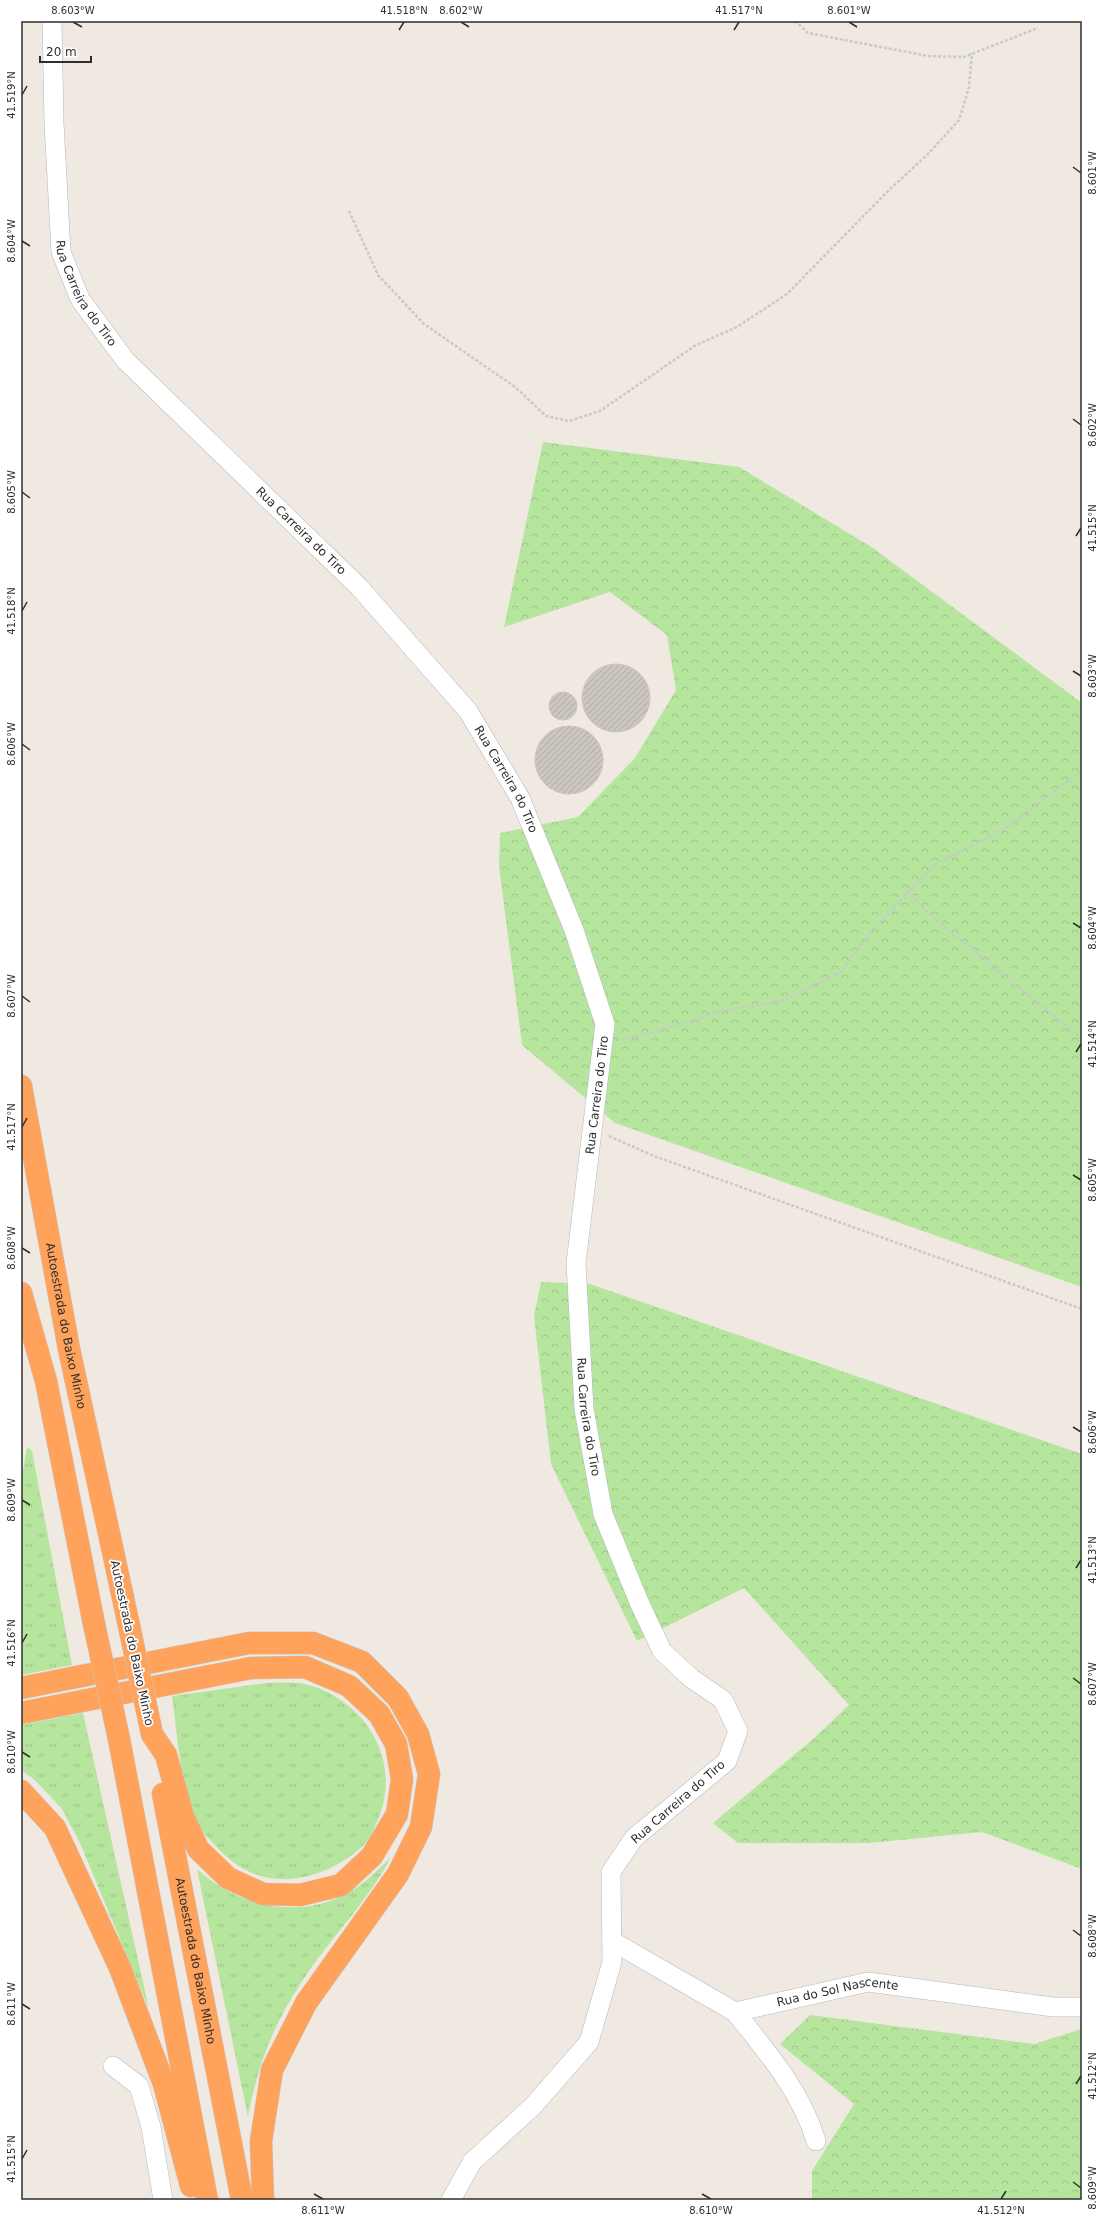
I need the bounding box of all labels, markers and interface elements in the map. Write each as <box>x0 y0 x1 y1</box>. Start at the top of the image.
text: 8.603°W <box>51 5 95 16</box>
text: 41.518°N <box>380 5 428 16</box>
text: 8.602°W <box>439 5 483 16</box>
text: 41.517°N <box>715 5 763 16</box>
text: 8.601°W <box>827 5 871 16</box>
scale bar <box>40 38 91 64</box>
text: 20 m <box>46 45 77 59</box>
text: 41.519°N <box>6 71 17 119</box>
text: 8.601°W <box>1087 151 1098 195</box>
text: 8.604°W <box>6 219 17 263</box>
street label: Rua Carreira do Tiro <box>53 240 119 349</box>
text: 8.602°W <box>1087 403 1098 447</box>
text: 8.605°W <box>6 470 17 514</box>
street label: Rua Carreira do Tiro <box>253 484 349 578</box>
text: 41.515°N <box>1087 504 1098 552</box>
text: 41.518°N <box>6 587 17 635</box>
text: 8.603°W <box>1087 654 1098 698</box>
text: 8.606°W <box>6 722 17 766</box>
street label: Rua Carreira do Tiro <box>471 723 540 835</box>
text: 8.604°W <box>1087 906 1098 950</box>
text: 8.607°W <box>6 974 17 1018</box>
text: 41.514°N <box>1087 1020 1098 1068</box>
street label: Rua Carreira do Tiro <box>583 1035 611 1155</box>
text: 41.517°N <box>6 1103 17 1151</box>
text: 8.605°W <box>1087 1158 1098 1202</box>
text: 8.608°W <box>6 1226 17 1270</box>
street label: Autoestrada do Baixo Minho <box>43 1242 89 1410</box>
street label: Rua Carreira do Tiro <box>574 1357 603 1477</box>
text: 8.606°W <box>1087 1410 1098 1454</box>
text: 8.609°W <box>6 1478 17 1522</box>
text: 41.513°N <box>1087 1536 1098 1584</box>
street label: Autoestrada do Baixo Minho <box>108 1559 156 1727</box>
text: 41.516°N <box>6 1619 17 1667</box>
text: 8.607°W <box>1087 1662 1098 1706</box>
text: 8.610°W <box>6 1730 17 1774</box>
street label: Rua Carreira do Tiro <box>628 1757 728 1847</box>
street label: Autoestrada do Baixo Minho <box>172 1876 219 2045</box>
text: 8.608°W <box>1087 1914 1098 1958</box>
street label: Rua do Sol Nascente <box>775 1975 899 2009</box>
text: 8.611°W <box>6 1982 17 2026</box>
text: 41.512°N <box>1087 2052 1098 2100</box>
text: 41.515°N <box>6 2135 17 2183</box>
text: 8.609°W <box>1087 2166 1098 2210</box>
text: 8.611°W <box>301 2205 345 2216</box>
text: 8.610°W <box>689 2205 733 2216</box>
text: 41.512°N <box>977 2205 1025 2216</box>

